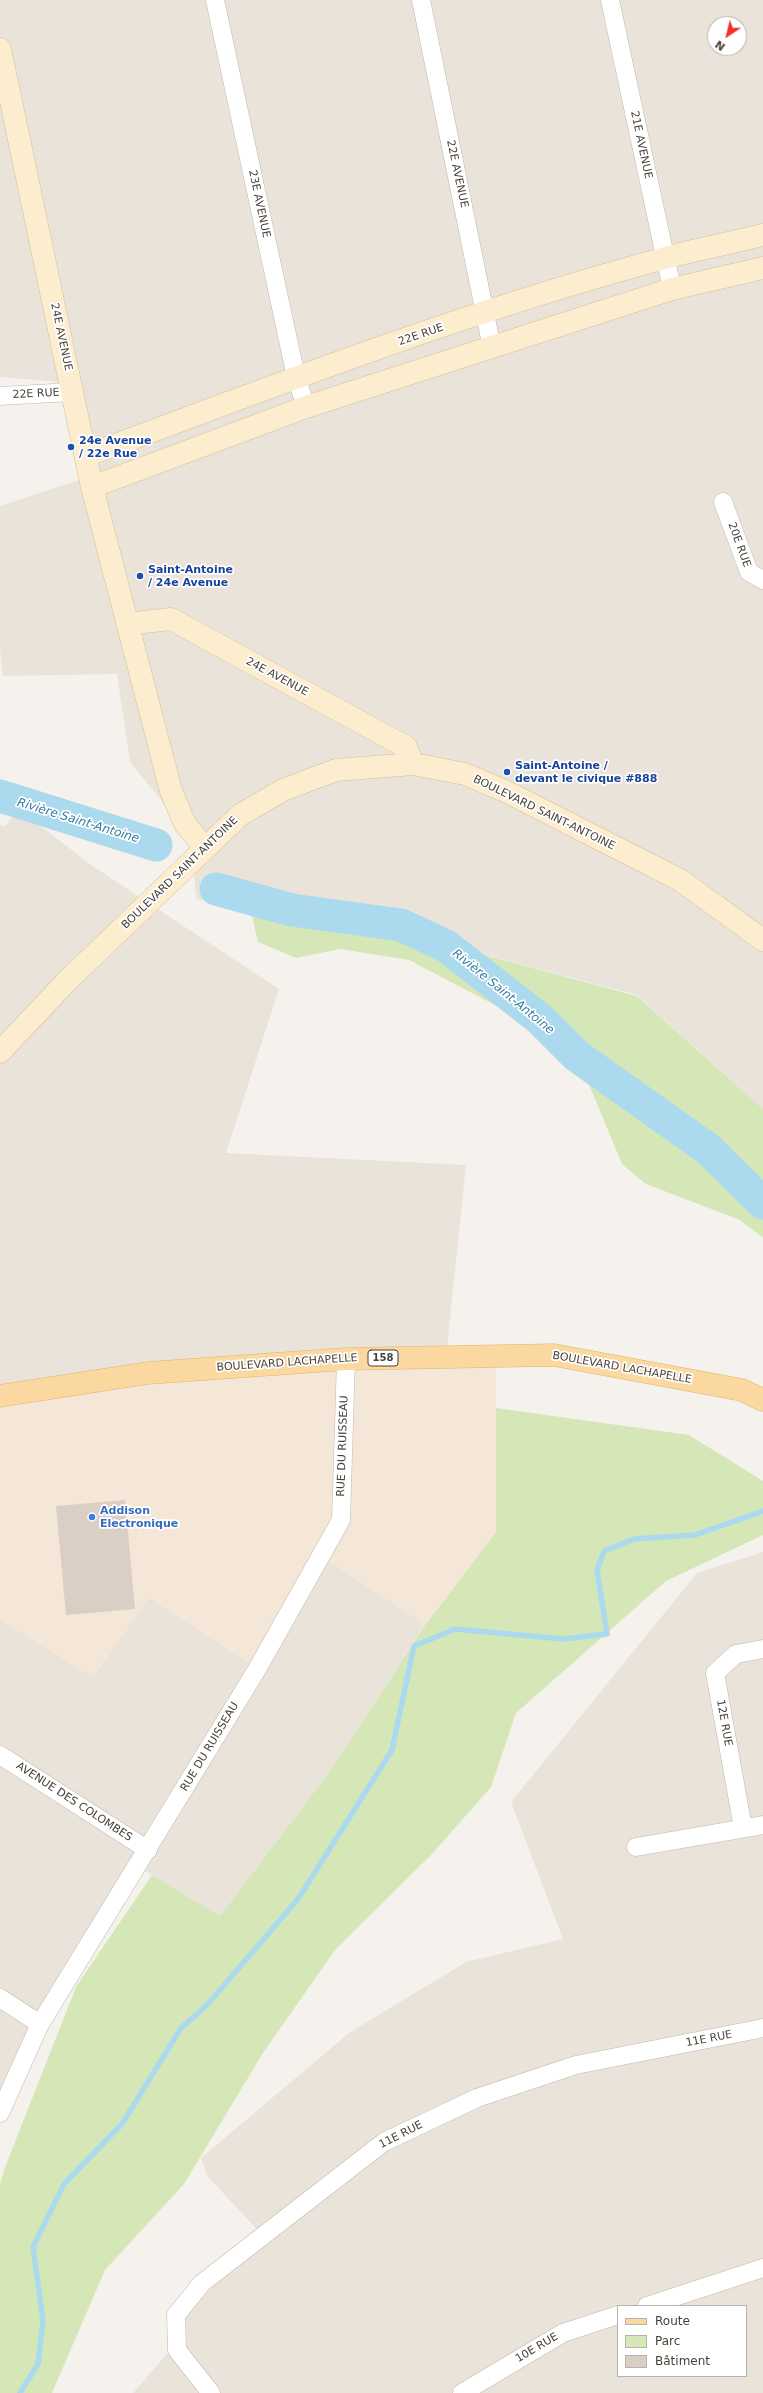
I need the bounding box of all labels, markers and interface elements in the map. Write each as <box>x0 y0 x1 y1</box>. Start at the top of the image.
north arrow <box>707 16 747 56</box>
text: N <box>713 37 728 53</box>
street label: 21E AVENUE <box>627 110 655 180</box>
street label: 22E AVENUE <box>443 139 471 209</box>
street label: 23E AVENUE <box>245 169 273 239</box>
street label: 24E AVENUE <box>47 302 75 372</box>
street label: 22E RUE <box>397 321 445 349</box>
street label: 22E RUE <box>12 386 60 402</box>
place label: 24e Avenue / 22e Rue <box>79 434 151 460</box>
marker: 24e Avenue / 22e Rue <box>66 442 76 452</box>
street label: 20E RUE <box>725 521 753 569</box>
place label: Saint-Antoine / 24e Avenue <box>148 563 233 589</box>
marker: Saint-Antoine / 24e Avenue <box>135 571 145 581</box>
street label: 24E AVENUE <box>243 655 311 699</box>
place label: Saint-Antoine / devant le civique #888 <box>515 759 657 785</box>
marker: Saint-Antoine / devant le civique #888 <box>502 767 512 777</box>
street label: BOULEVARD SAINT-ANTOINE <box>471 773 617 853</box>
water label: Rivière Saint-Antoine <box>15 796 141 846</box>
street label: BOULEVARD SAINT-ANTOINE <box>119 814 241 932</box>
water label: Rivière Saint-Antoine <box>449 947 557 1037</box>
street label: BOULEVARD LACHAPELLE <box>551 1349 693 1387</box>
road number: 158 <box>368 1350 398 1366</box>
street label: BOULEVARD LACHAPELLE <box>216 1351 358 1375</box>
street label: RUE DU RUISSEAU <box>335 1395 351 1497</box>
place label: Addison Electronique <box>100 1504 178 1530</box>
marker: Addison Electronique <box>87 1512 97 1522</box>
street label: 12E RUE <box>713 1699 735 1747</box>
street label: RUE DU RUISSEAU <box>178 1700 242 1794</box>
street label: AVENUE DES COLOMBES <box>14 1760 134 1844</box>
street label: 11E RUE <box>685 2028 733 2050</box>
street label: 11E RUE <box>377 2118 425 2152</box>
legend <box>617 2305 747 2377</box>
text: Route <box>655 2314 690 2328</box>
street label: 10E RUE <box>513 2330 561 2366</box>
text: Parc <box>655 2334 680 2348</box>
text: Bâtiment <box>655 2354 710 2368</box>

